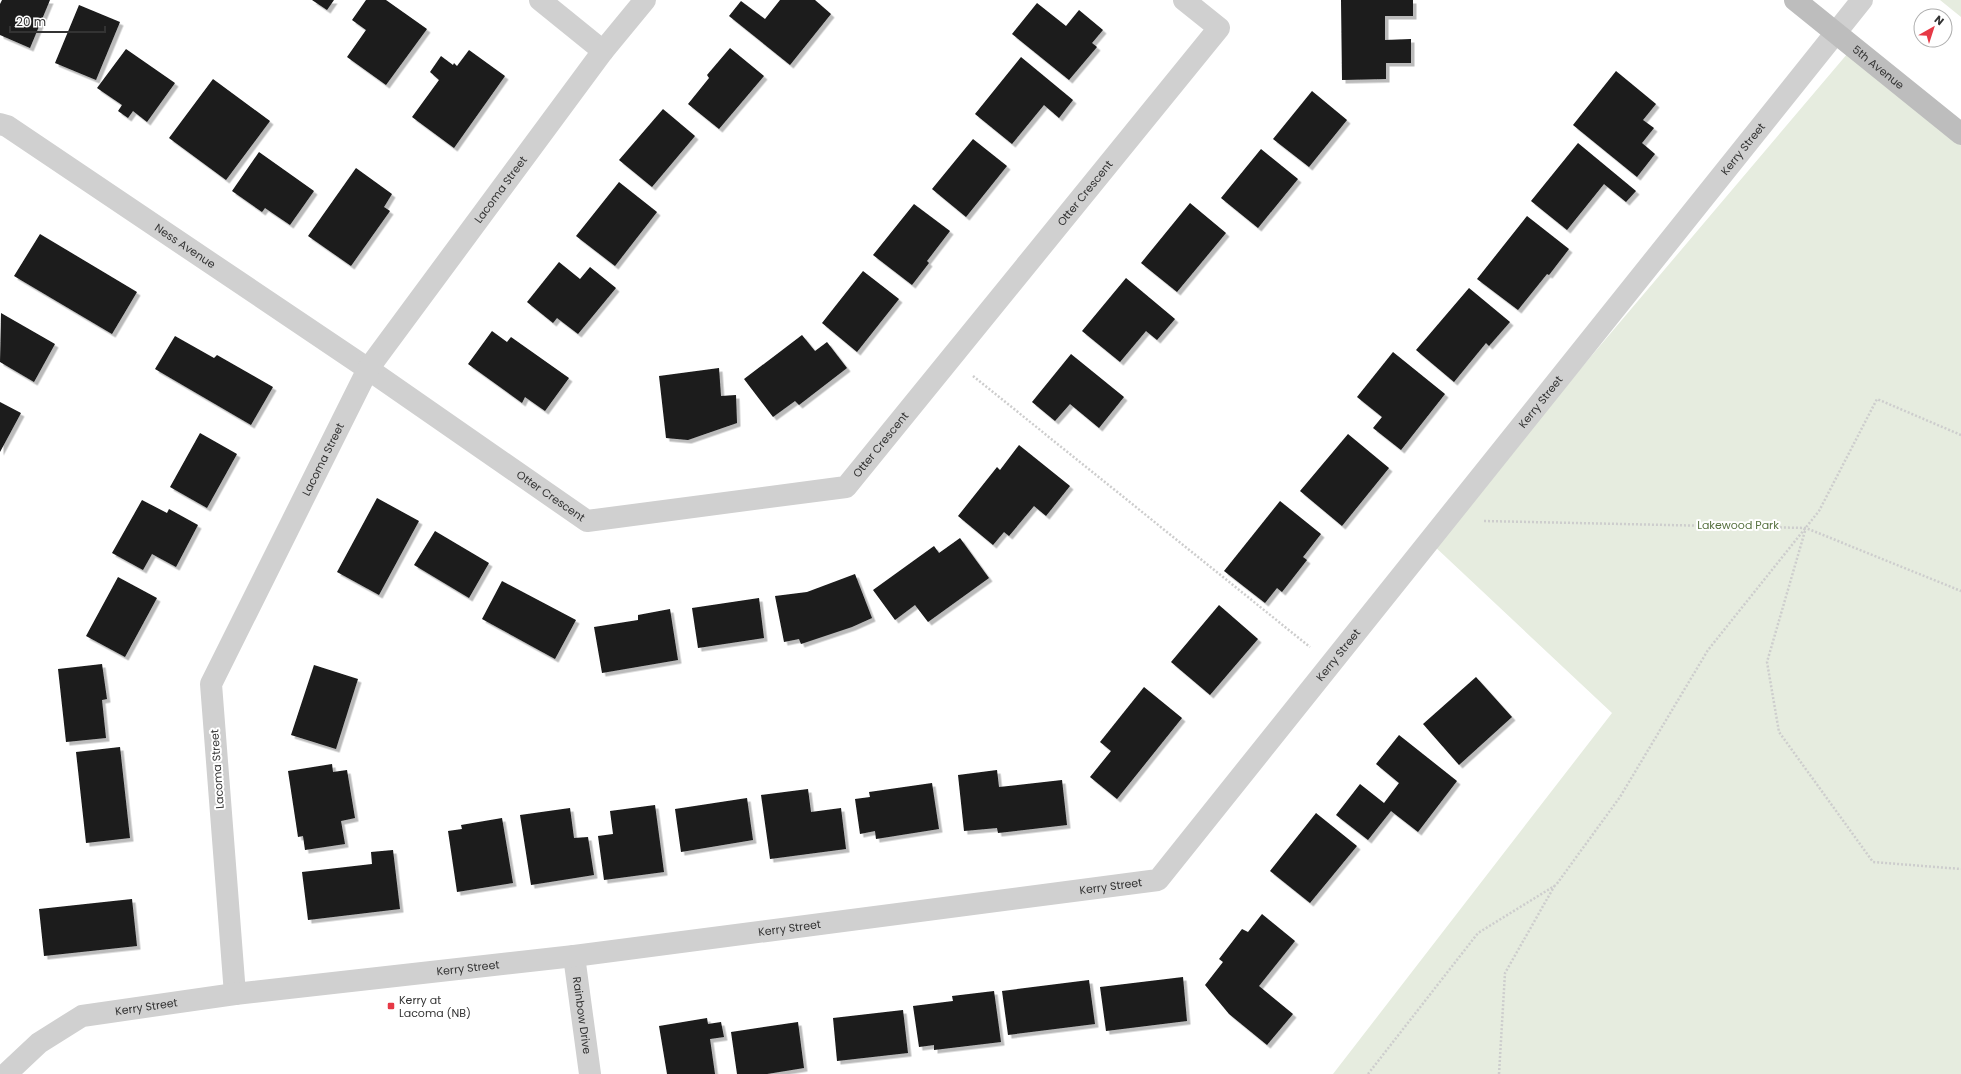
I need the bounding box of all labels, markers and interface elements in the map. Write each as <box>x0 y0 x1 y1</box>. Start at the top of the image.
scale bar <box>10 8 105 34</box>
north arrow <box>1913 8 1953 48</box>
text: N <box>1931 11 1948 29</box>
text: 20 m <box>16 13 46 30</box>
street label: 5th Avenue <box>1849 41 1908 93</box>
street label: Kerry Street <box>1717 119 1769 178</box>
street label: Lacoma Street <box>470 153 531 226</box>
street label: Otter Crescent <box>1053 157 1116 229</box>
street label: Ness Avenue <box>151 220 219 272</box>
street label: Kerry Street <box>1515 372 1566 431</box>
street label: Otter Crescent <box>849 408 912 481</box>
street label: Lacoma Street <box>298 420 348 499</box>
street label: Otter Crescent <box>513 466 588 525</box>
park label: Lakewood Park <box>1697 517 1779 533</box>
street label: Kerry Street <box>1312 625 1364 684</box>
street label: Lacoma Street <box>206 729 228 809</box>
street label: Kerry Street <box>1078 874 1143 898</box>
street label: Kerry Street <box>757 916 822 940</box>
street label: Kerry Street <box>436 956 500 979</box>
street label: Rainbow Drive <box>569 976 595 1055</box>
place label: Kerry at Lacoma (NB) <box>399 992 471 1021</box>
street label: Kerry Street <box>114 994 179 1019</box>
marker: Kerry at Lacoma (NB) <box>386 1001 396 1011</box>

